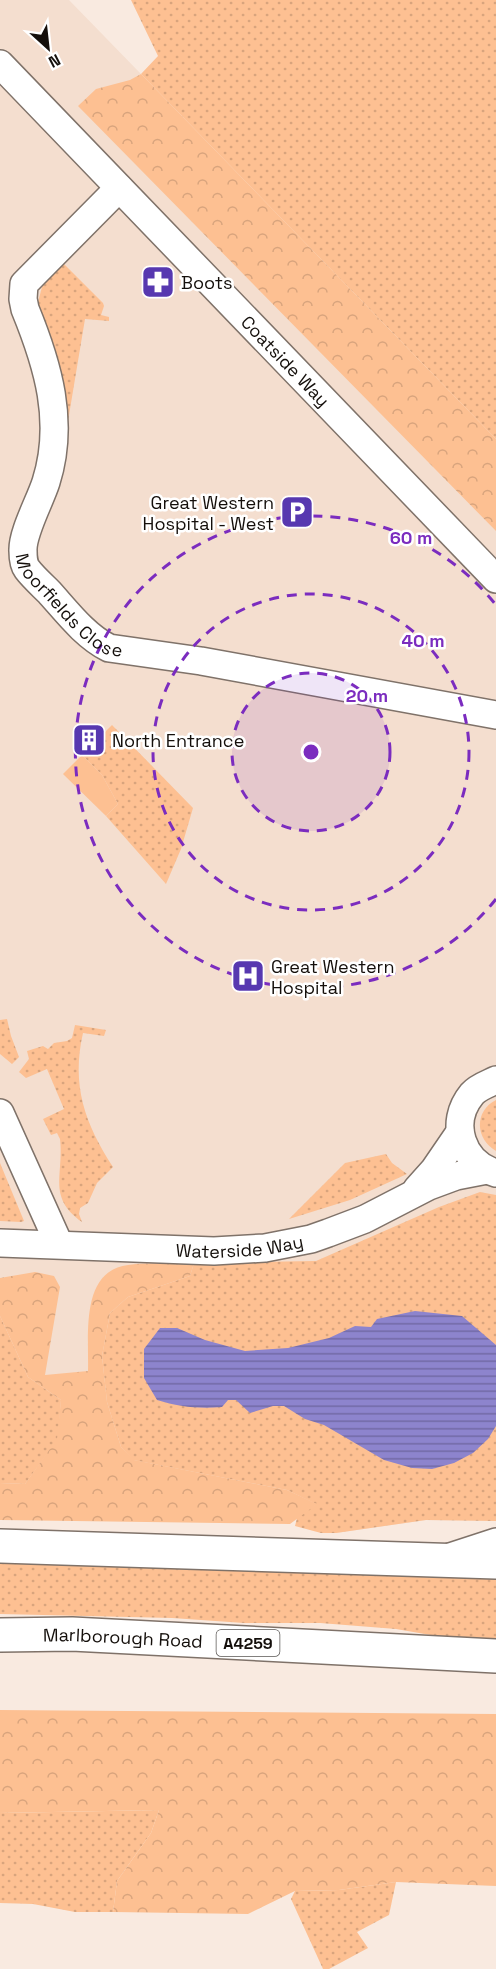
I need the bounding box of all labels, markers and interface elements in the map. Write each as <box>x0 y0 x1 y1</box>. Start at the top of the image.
north arrow <box>18 18 78 78</box>
text: N <box>45 49 64 73</box>
pharmacy icon: Boots <box>140 264 176 300</box>
place label: Boots <box>181 271 233 294</box>
street label: Coatside Way <box>237 310 335 411</box>
place label: Great Western Hospital - West <box>143 491 274 535</box>
parking icon: Great Western Hospital - West <box>279 494 315 530</box>
text: 60 m <box>390 526 432 549</box>
street label: Moorfields Close <box>11 551 124 661</box>
text: 40 m <box>401 629 445 652</box>
text: 20 m <box>346 684 388 707</box>
building icon: North Entrance <box>71 722 107 758</box>
place label: North Entrance <box>112 729 244 752</box>
centre of rings <box>301 742 321 762</box>
place label: Great Western Hospital <box>271 955 394 999</box>
hospital icon: Great Western Hospital <box>230 958 266 994</box>
street label: Waterside Way <box>175 1229 305 1263</box>
street label: Marlborough Road <box>43 1622 203 1652</box>
road number: A4259 <box>216 1630 280 1656</box>

